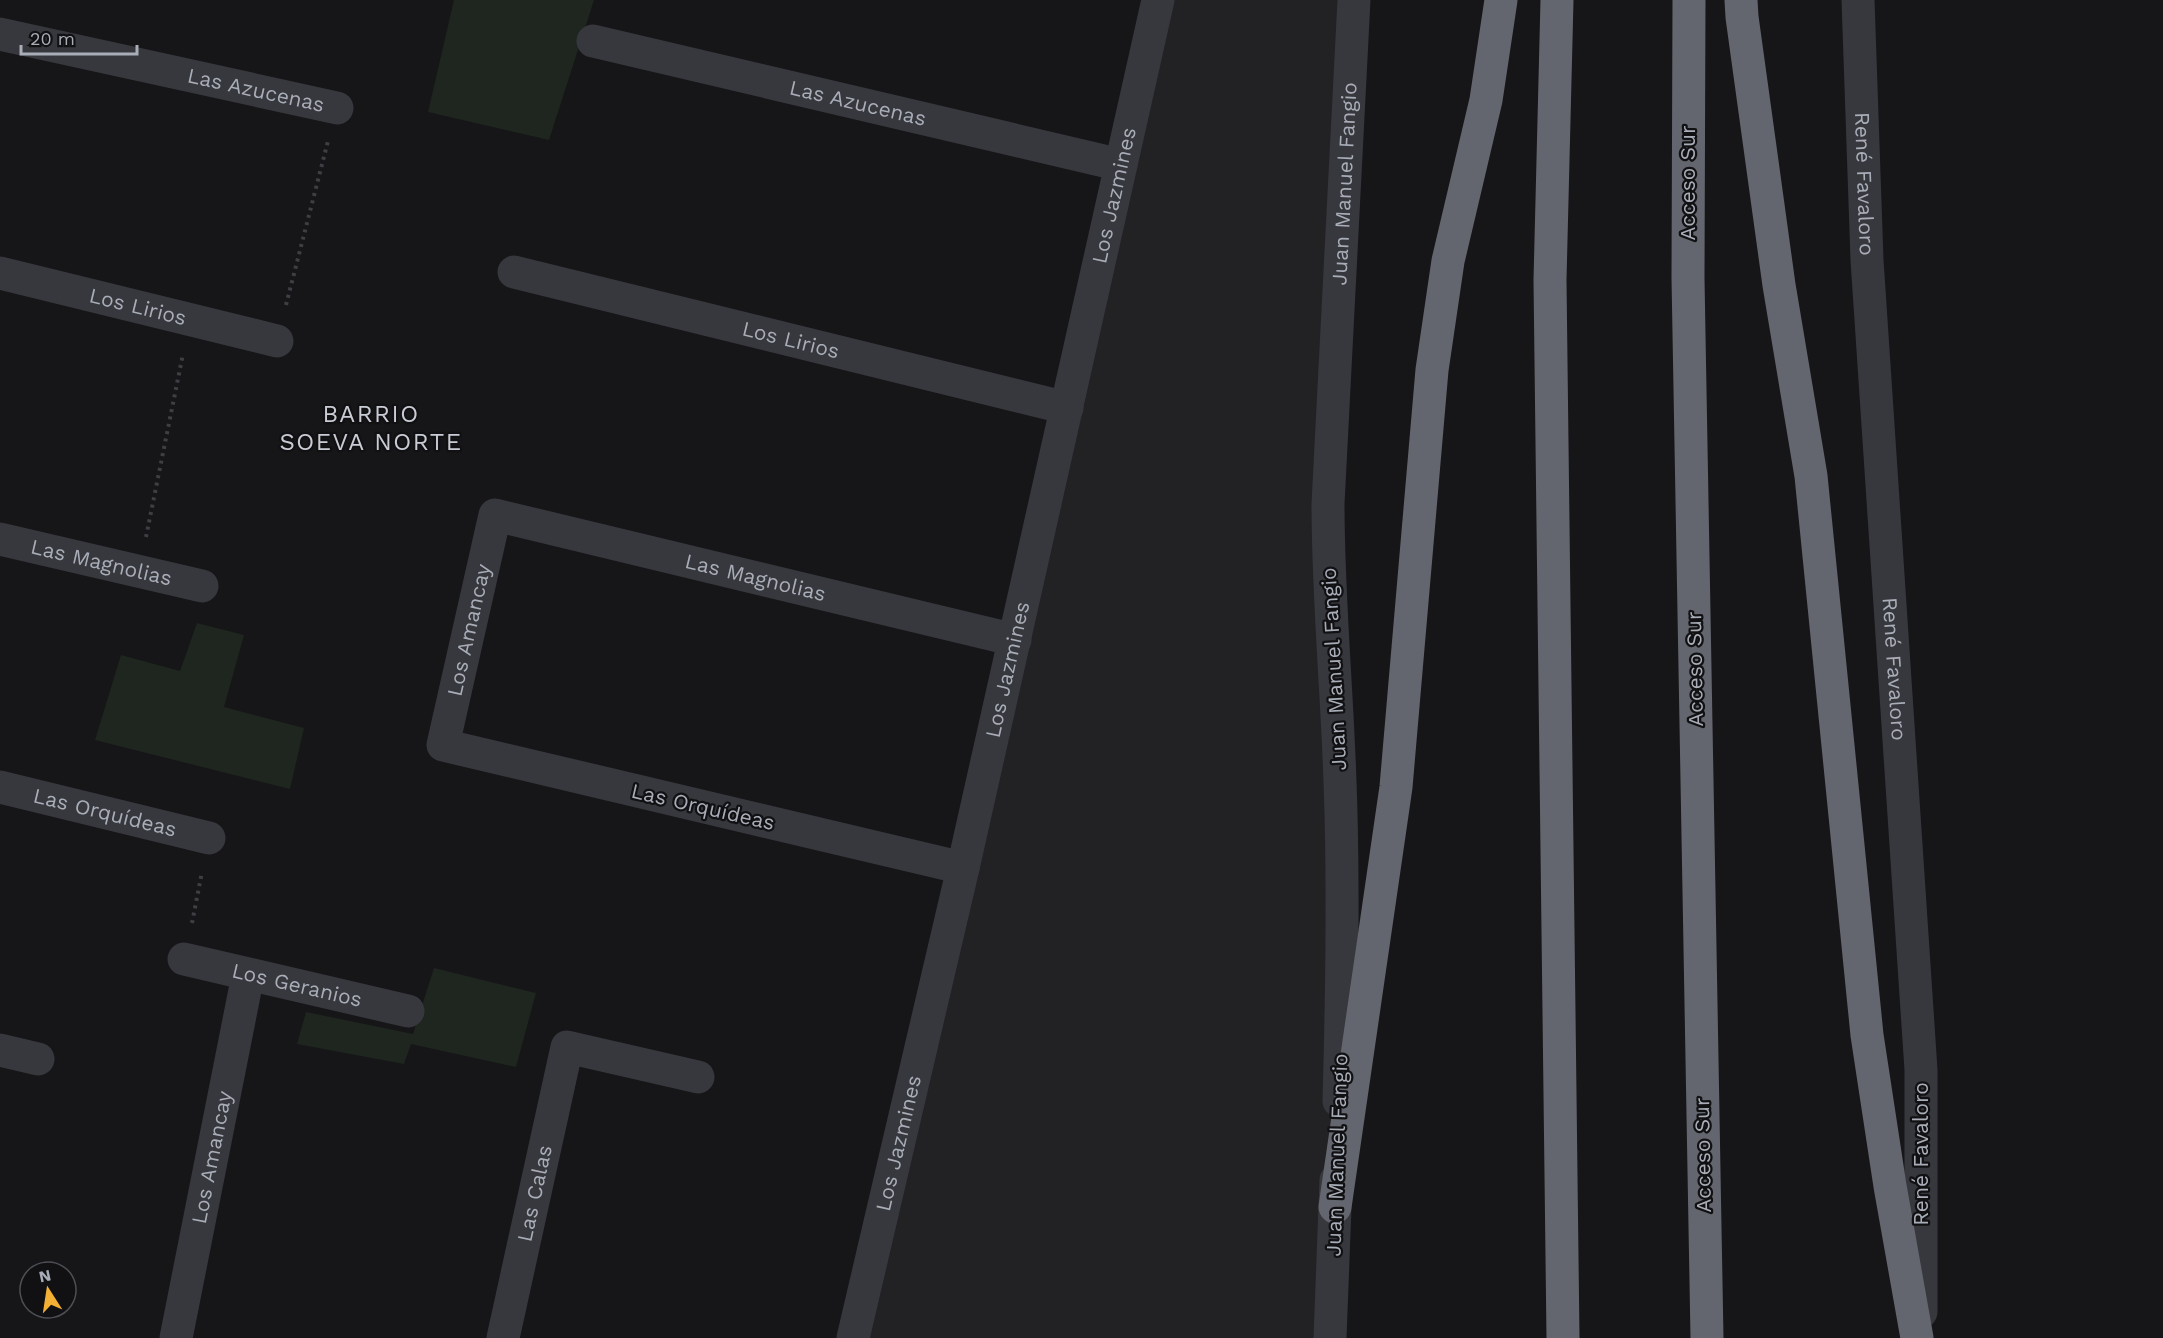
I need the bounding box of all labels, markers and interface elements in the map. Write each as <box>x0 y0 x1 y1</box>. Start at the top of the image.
scale bar <box>21 18 136 56</box>
text: 20 m <box>30 28 75 49</box>
street label: Las Azucenas <box>185 63 327 117</box>
street label: Las Azucenas <box>787 75 929 131</box>
street label: Juan Manuel Fangio <box>1326 82 1362 286</box>
street label: René Favaloro <box>1850 112 1880 256</box>
street label: Los Jazmines <box>1086 125 1141 266</box>
street label: Acceso Sur <box>1675 125 1700 241</box>
street label: Los Lirios <box>87 282 189 330</box>
street label: Los Lirios <box>740 316 842 364</box>
district label: BARRIO SOEVA NORTE <box>279 400 463 456</box>
street label: Las Magnolias <box>28 534 174 591</box>
street label: Las Magnolias <box>683 548 829 606</box>
street label: Los Amancay <box>441 561 496 699</box>
street label: Juan Manuel Fangio <box>1316 567 1351 771</box>
street label: René Favaloro <box>1878 596 1912 741</box>
street label: Los Jazmines <box>980 599 1035 740</box>
street label: Acceso Sur <box>1681 611 1708 727</box>
street label: Las Orquídeas <box>629 778 777 835</box>
street label: Las Orquídeas <box>31 783 179 842</box>
street label: Los Geranios <box>230 958 365 1012</box>
street label: Juan Manuel Fangio <box>1320 1053 1353 1257</box>
street label: Los Jazmines <box>870 1073 926 1214</box>
street label: René Favaloro <box>1908 1082 1933 1226</box>
street label: Los Amancay <box>186 1089 237 1226</box>
street label: Acceso Sur <box>1689 1097 1716 1213</box>
street label: Las Calas <box>512 1143 557 1244</box>
north arrow <box>18 1260 78 1320</box>
text: N <box>37 1265 53 1286</box>

